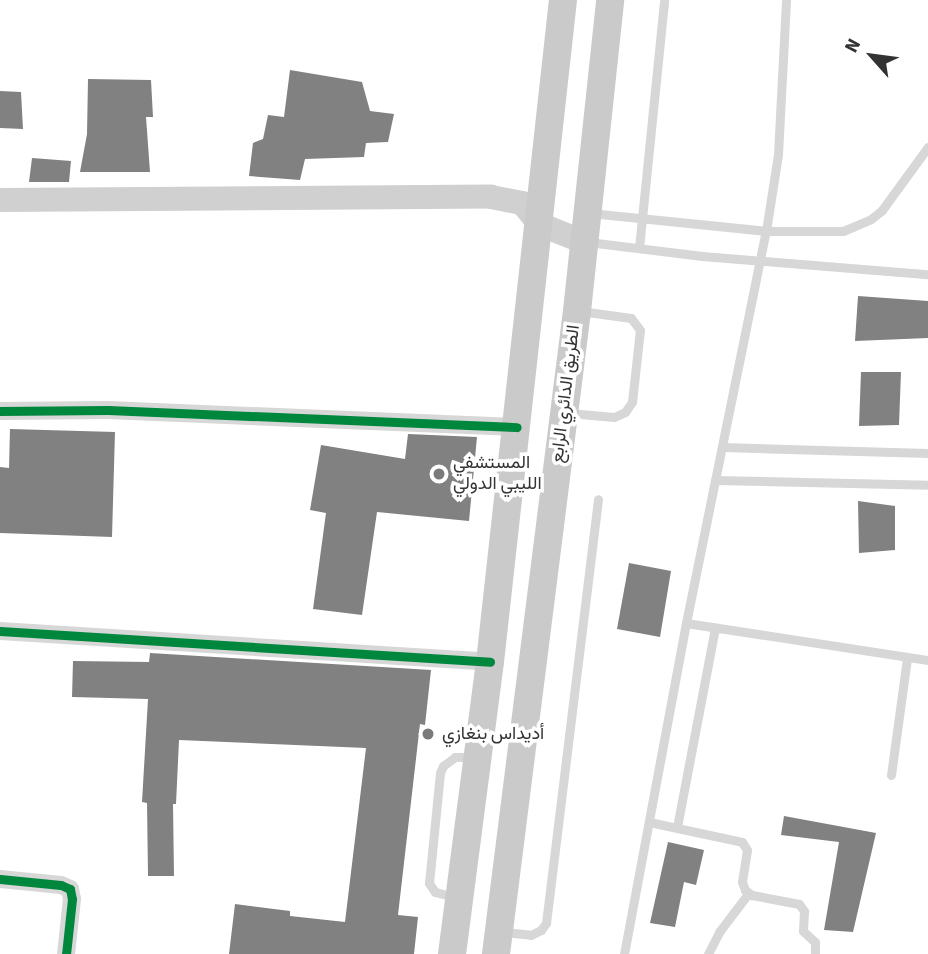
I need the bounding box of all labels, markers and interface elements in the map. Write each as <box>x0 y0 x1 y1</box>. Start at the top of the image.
north arrow <box>837 21 907 91</box>
text: N <box>838 34 868 58</box>
street label: الطريق الدائري الرابع <box>547 324 585 464</box>
place label: المستشفي الليبي الدولي <box>453 453 542 496</box>
marker: المستشفي الليبي الدولي <box>431 466 447 482</box>
place label: أديداس بنغازي <box>442 723 544 745</box>
marker: أديداس بنغازي <box>420 726 436 742</box>

